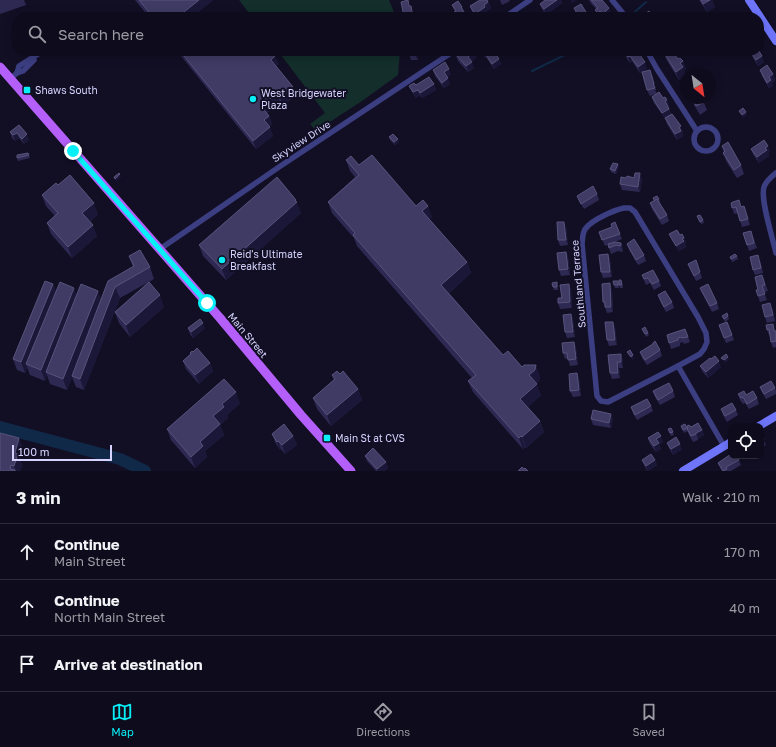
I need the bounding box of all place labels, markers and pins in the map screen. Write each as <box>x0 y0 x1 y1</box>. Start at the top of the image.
place label: Shaws South <box>35 84 98 96</box>
marker: Shaws South <box>22 85 32 95</box>
place label: West Bridgewater Plaza <box>261 87 346 111</box>
marker: West Bridgewater Plaza <box>248 94 258 104</box>
place label: Reid's Ultimate Breakfast <box>230 248 303 272</box>
marker: Reid's Ultimate Breakfast <box>217 255 227 265</box>
place label: Main St at CVS <box>335 432 405 444</box>
marker: Main St at CVS <box>322 433 332 443</box>

